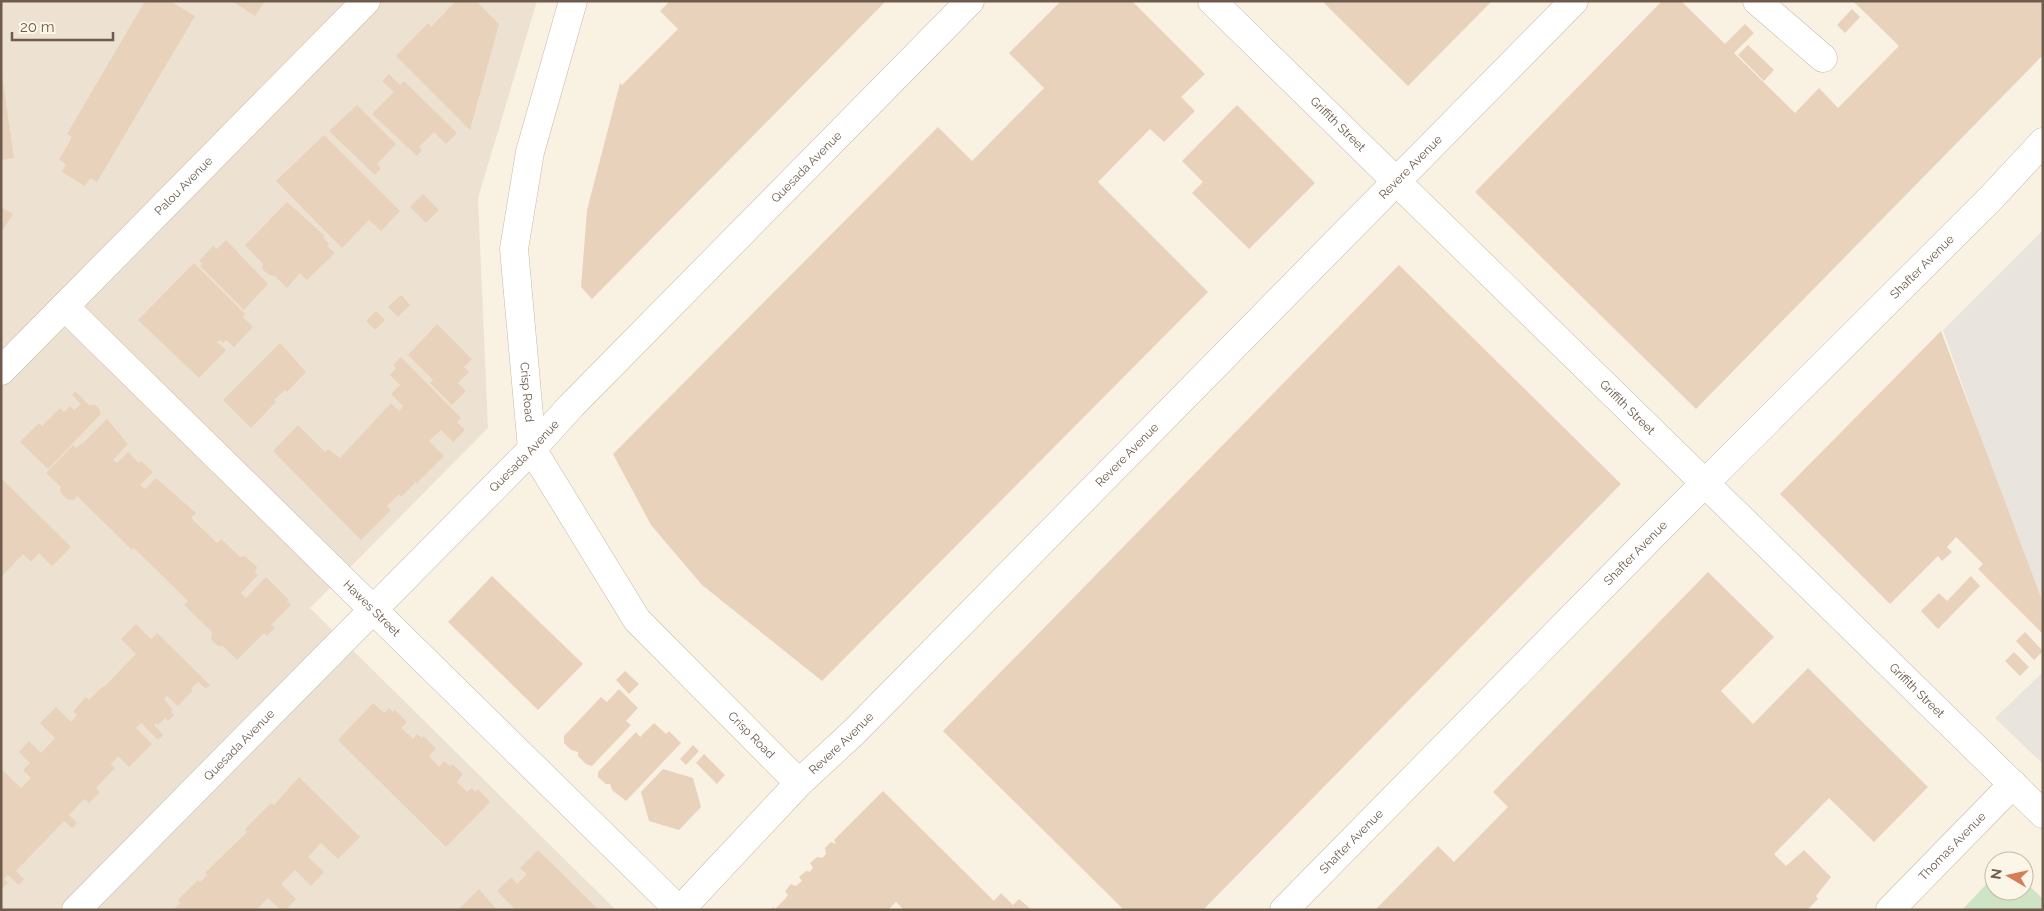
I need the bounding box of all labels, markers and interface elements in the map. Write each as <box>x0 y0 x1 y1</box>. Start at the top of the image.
scale bar <box>12 10 114 42</box>
text: 20 m <box>20 18 55 36</box>
street label: Griffith Street <box>1307 94 1368 154</box>
street label: Quesada Avenue <box>768 128 845 206</box>
street label: Revere Avenue <box>1376 132 1445 202</box>
street label: Palou Avenue <box>152 154 215 218</box>
street label: Shafter Avenue <box>1887 232 1957 302</box>
street label: Crisp Road <box>517 362 537 423</box>
street label: Griffith Street <box>1597 377 1658 437</box>
street label: Quesada Avenue <box>487 417 562 495</box>
street label: Revere Avenue <box>1093 420 1161 490</box>
street label: Shafter Avenue <box>1601 518 1670 588</box>
street label: Hawes Street <box>341 577 403 639</box>
street label: Griffith Street <box>1886 660 1947 721</box>
street label: Quesada Avenue <box>201 707 277 784</box>
street label: Crisp Road <box>725 709 778 761</box>
street label: Revere Avenue <box>806 709 876 777</box>
street label: Shafter Avenue <box>1317 807 1386 877</box>
street label: Thomas Avenue <box>1916 809 1989 883</box>
north arrow <box>1984 851 2034 901</box>
text: N <box>1987 867 2005 880</box>

